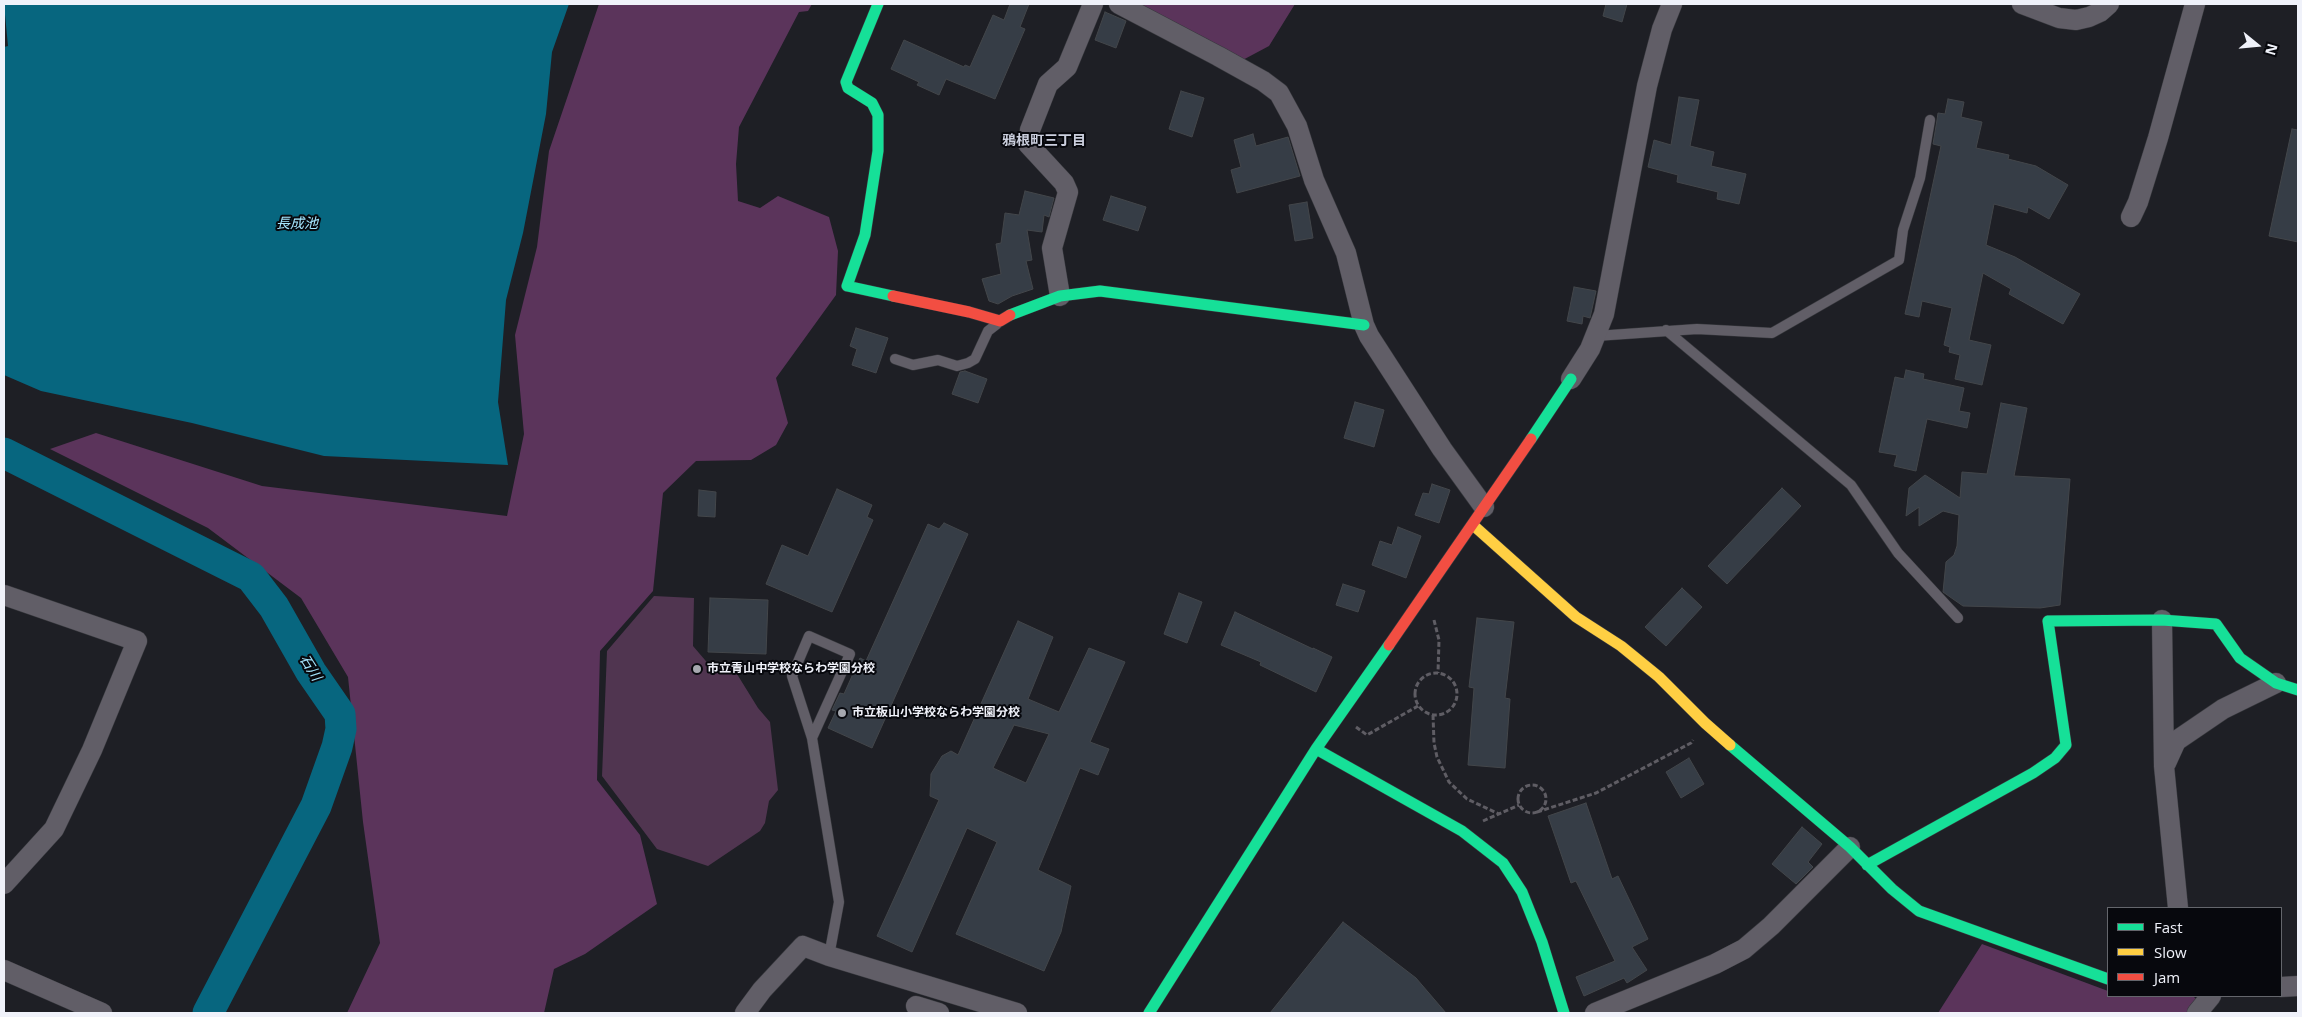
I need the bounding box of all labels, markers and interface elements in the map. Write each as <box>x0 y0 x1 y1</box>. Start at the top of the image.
north arrow <box>2232 20 2282 70</box>
text: N <box>2261 41 2283 58</box>
district label: 鴉根町三丁目 <box>1002 133 1086 149</box>
water label: 長成池 <box>276 216 318 232</box>
water label: 石川 <box>295 652 325 684</box>
place label: 市立青山中学校ならわ学園分校 <box>707 662 875 676</box>
marker: 市立青山中学校ならわ学園分校 <box>691 663 703 675</box>
place label: 市立板山小学校ならわ学園分校 <box>852 706 1020 720</box>
marker: 市立板山小学校ならわ学園分校 <box>836 707 848 719</box>
legend <box>2107 907 2282 997</box>
text: Fast <box>2154 917 2183 937</box>
text: Slow <box>2154 942 2187 962</box>
text: Jam <box>2154 967 2180 987</box>

